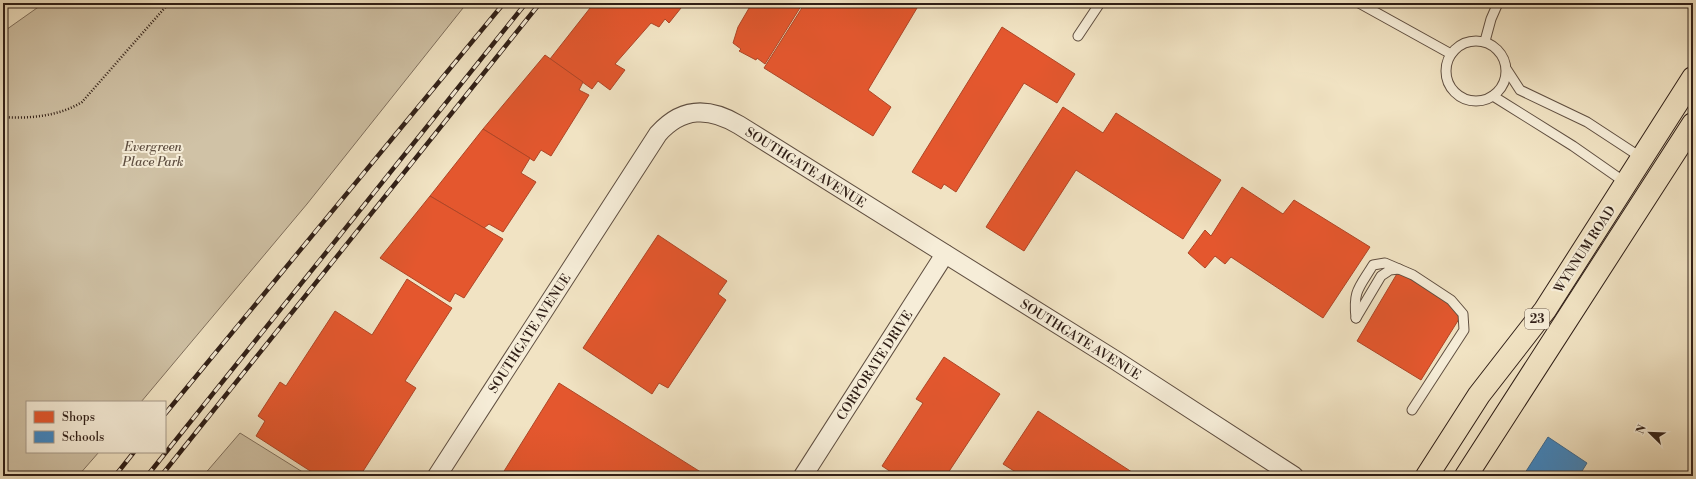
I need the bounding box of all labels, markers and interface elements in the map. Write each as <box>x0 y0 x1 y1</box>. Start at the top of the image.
street label: SOUTHGATE AVENUE <box>742 124 869 212</box>
park label: Evergreen Place Park <box>121 139 184 170</box>
street label: WYNNUM ROAD <box>1550 203 1619 297</box>
street label: SOUTHGATE AVENUE <box>485 271 574 396</box>
street label: SOUTHGATE AVENUE <box>1017 296 1144 384</box>
street label: CORPORATE DRIVE <box>833 308 916 423</box>
road number: 23 <box>1525 309 1549 329</box>
legend <box>26 401 166 453</box>
text: Shops <box>62 410 95 425</box>
north arrow <box>1630 413 1670 453</box>
text: N <box>1634 422 1650 436</box>
text: Schools <box>62 430 104 445</box>

